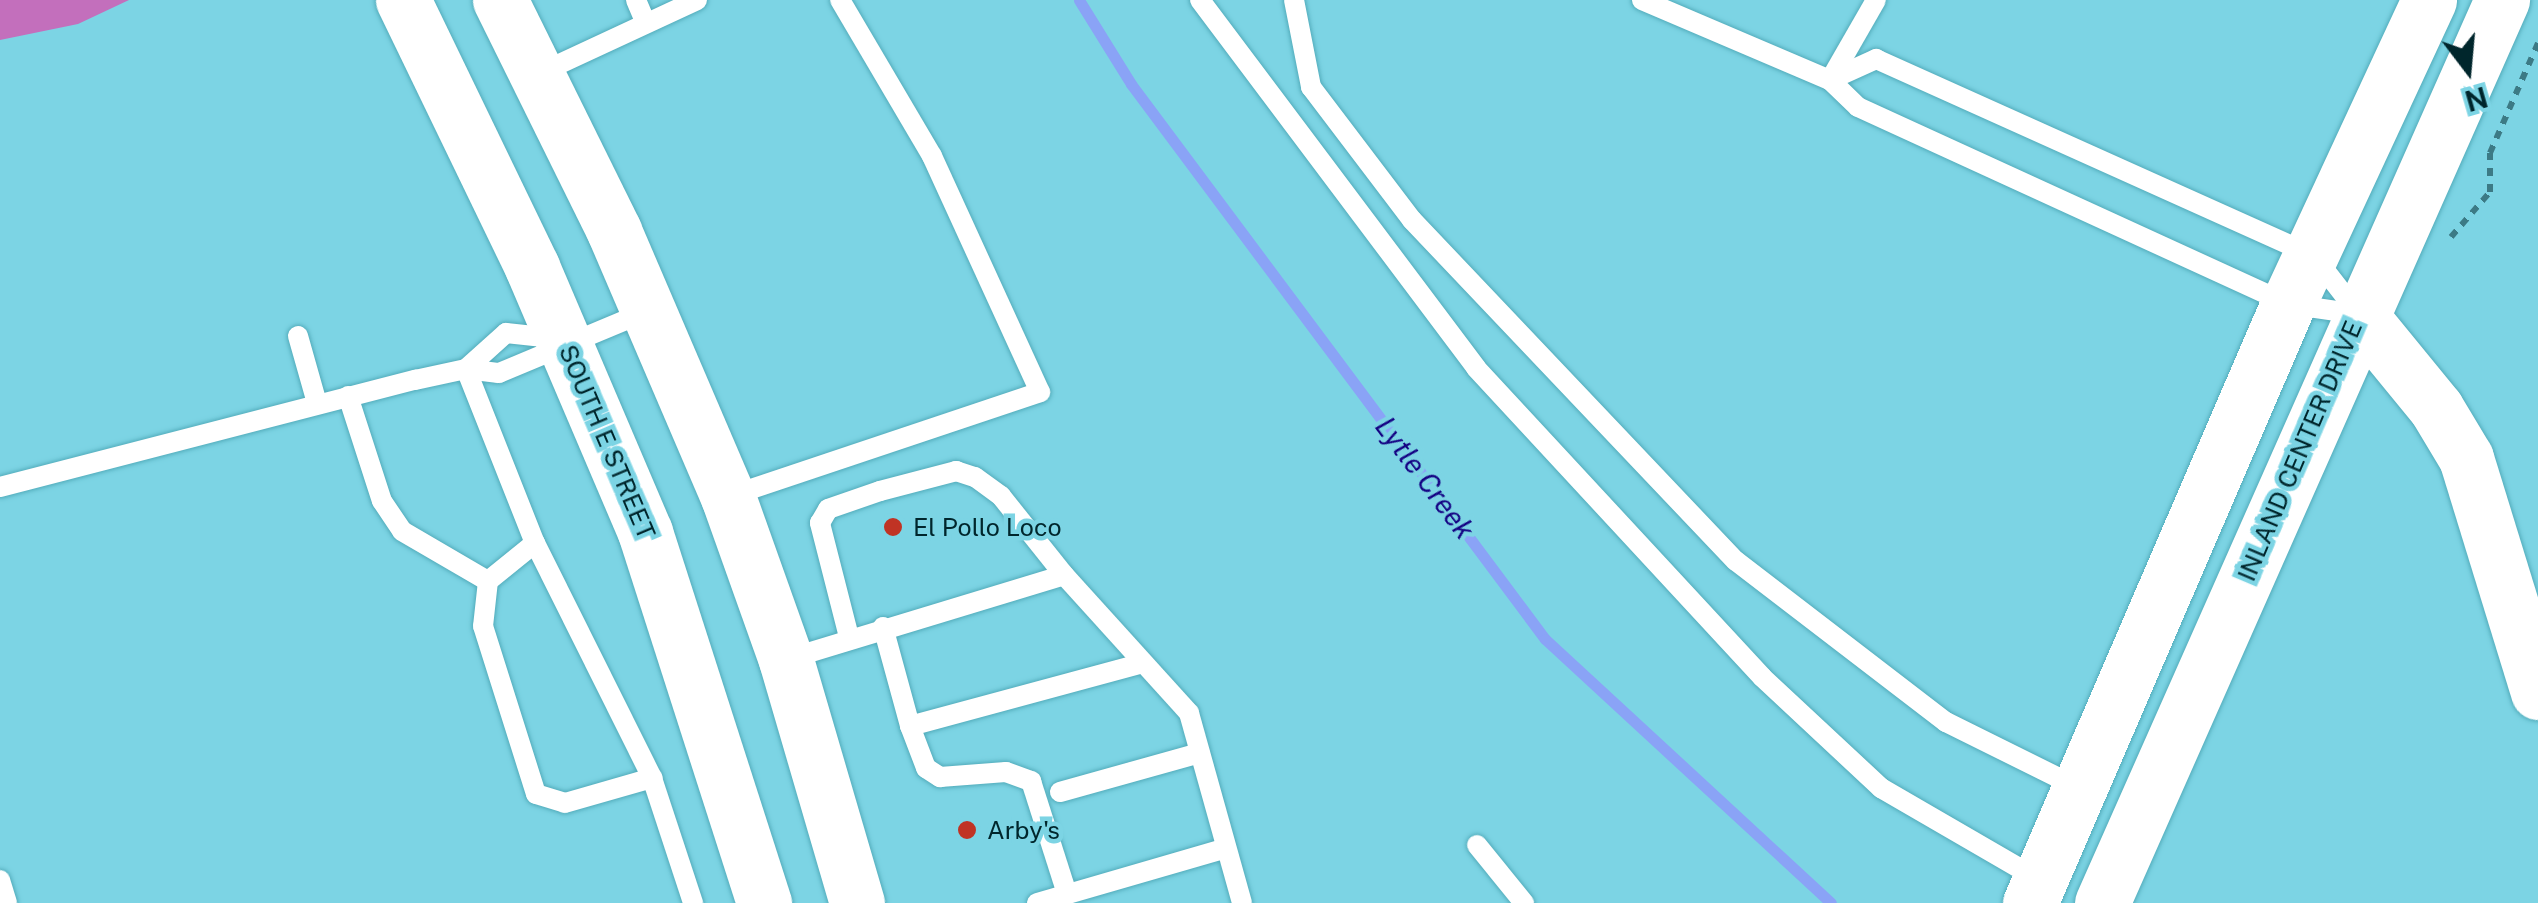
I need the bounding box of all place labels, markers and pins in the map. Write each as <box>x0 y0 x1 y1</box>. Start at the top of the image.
place label: El Pollo Loco <box>913 512 1062 542</box>
marker: El Pollo Loco <box>882 516 904 538</box>
place label: Arby's <box>987 815 1060 845</box>
marker: Arby's <box>956 819 978 841</box>

